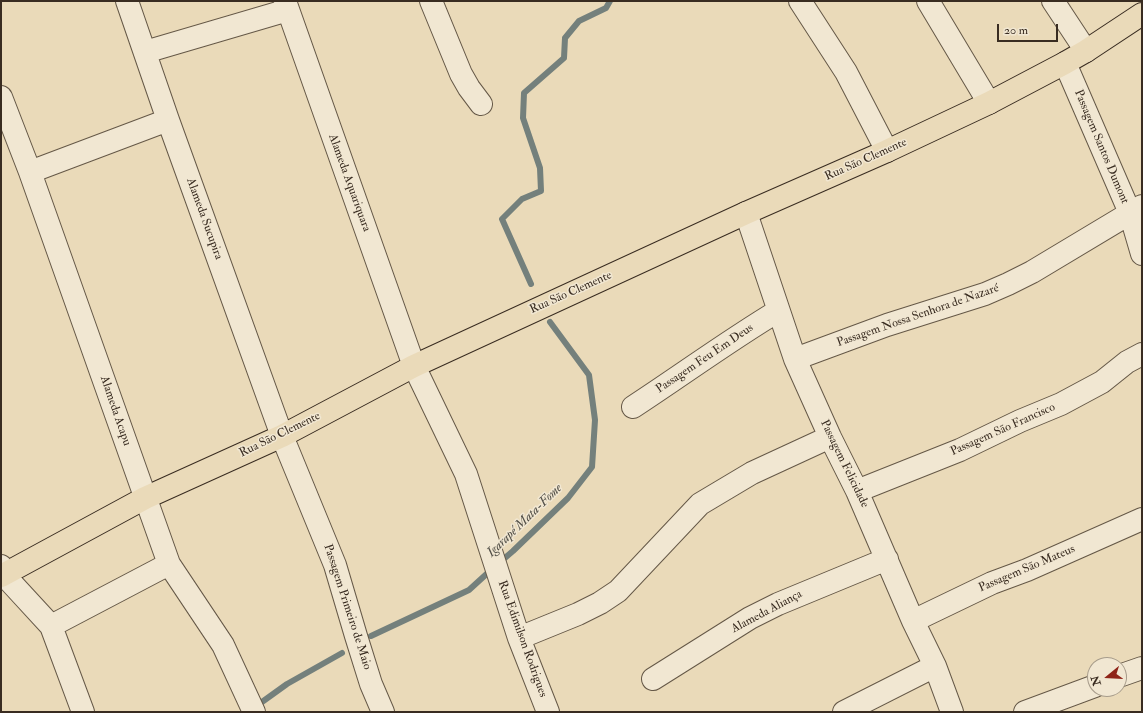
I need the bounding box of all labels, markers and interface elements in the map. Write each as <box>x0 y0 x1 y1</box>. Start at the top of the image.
scale bar <box>999 16 1060 42</box>
text: 20 m <box>1004 23 1028 38</box>
street label: Passagem Santos Dumont <box>1070 88 1132 206</box>
street label: Alameda Aquariquara <box>325 132 373 234</box>
street label: Rua São Clemente <box>823 135 909 185</box>
street label: Alameda Sucupira <box>183 176 225 262</box>
street label: Rua São Clemente <box>528 268 614 318</box>
street label: Passagem Nossa Senhora de Nazaré <box>835 281 1001 351</box>
street label: Passagem Feu Em Deus <box>654 321 756 397</box>
street label: Alameda Acapu <box>96 374 134 448</box>
street label: Passagem São Francisco <box>948 400 1058 460</box>
street label: Rua São Clemente <box>237 409 323 461</box>
street label: Passagem Felicidade <box>817 418 871 510</box>
water label: Igarapé Mata-Fome <box>484 481 566 561</box>
street label: Passagem Primeiro de Maio <box>320 542 374 672</box>
street label: Passagem São Mateus <box>977 542 1077 596</box>
street label: Rua Edimilson Rodrigues <box>494 579 550 699</box>
street label: Alameda Aliança <box>729 587 805 637</box>
north arrow <box>1087 657 1127 697</box>
text: N <box>1088 674 1104 687</box>

